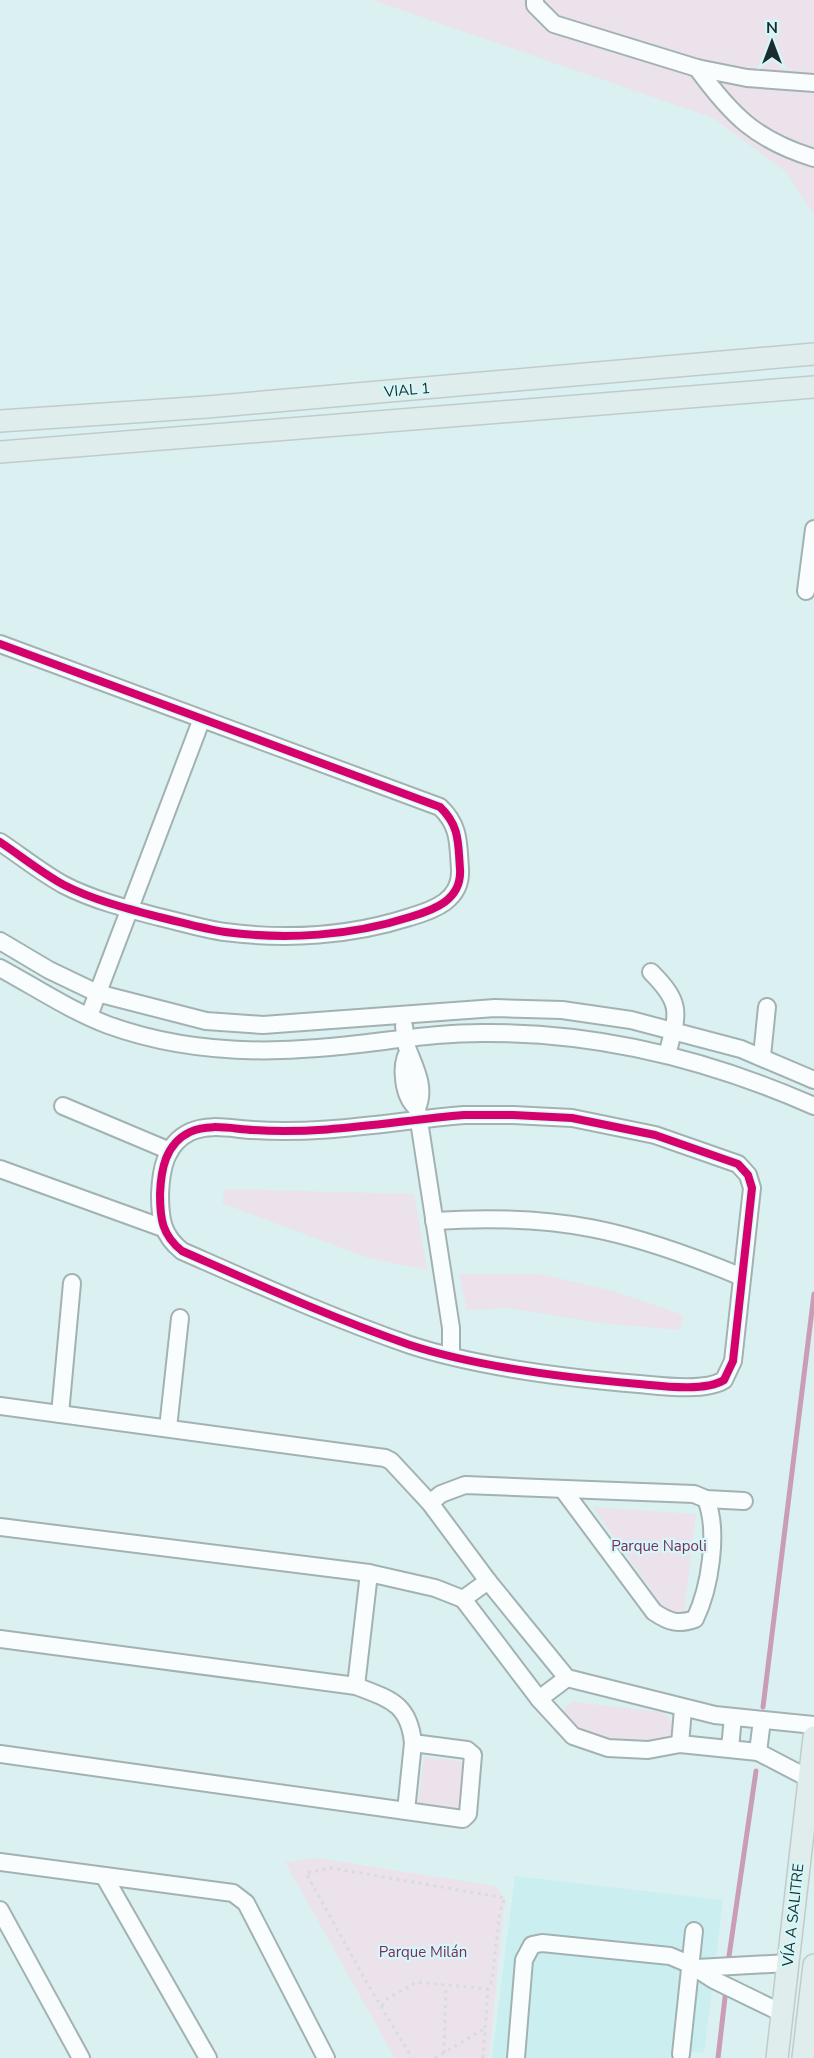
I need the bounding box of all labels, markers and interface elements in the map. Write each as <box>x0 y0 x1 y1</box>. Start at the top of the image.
north arrow <box>742 12 802 72</box>
text: N <box>766 17 778 39</box>
street label: VIAL 1 <box>382 378 431 402</box>
park label: Parque Napoli <box>611 1536 707 1556</box>
street label: VÍA A SALITRE <box>778 1862 808 1969</box>
park label: Parque Milán <box>379 1942 467 1962</box>

